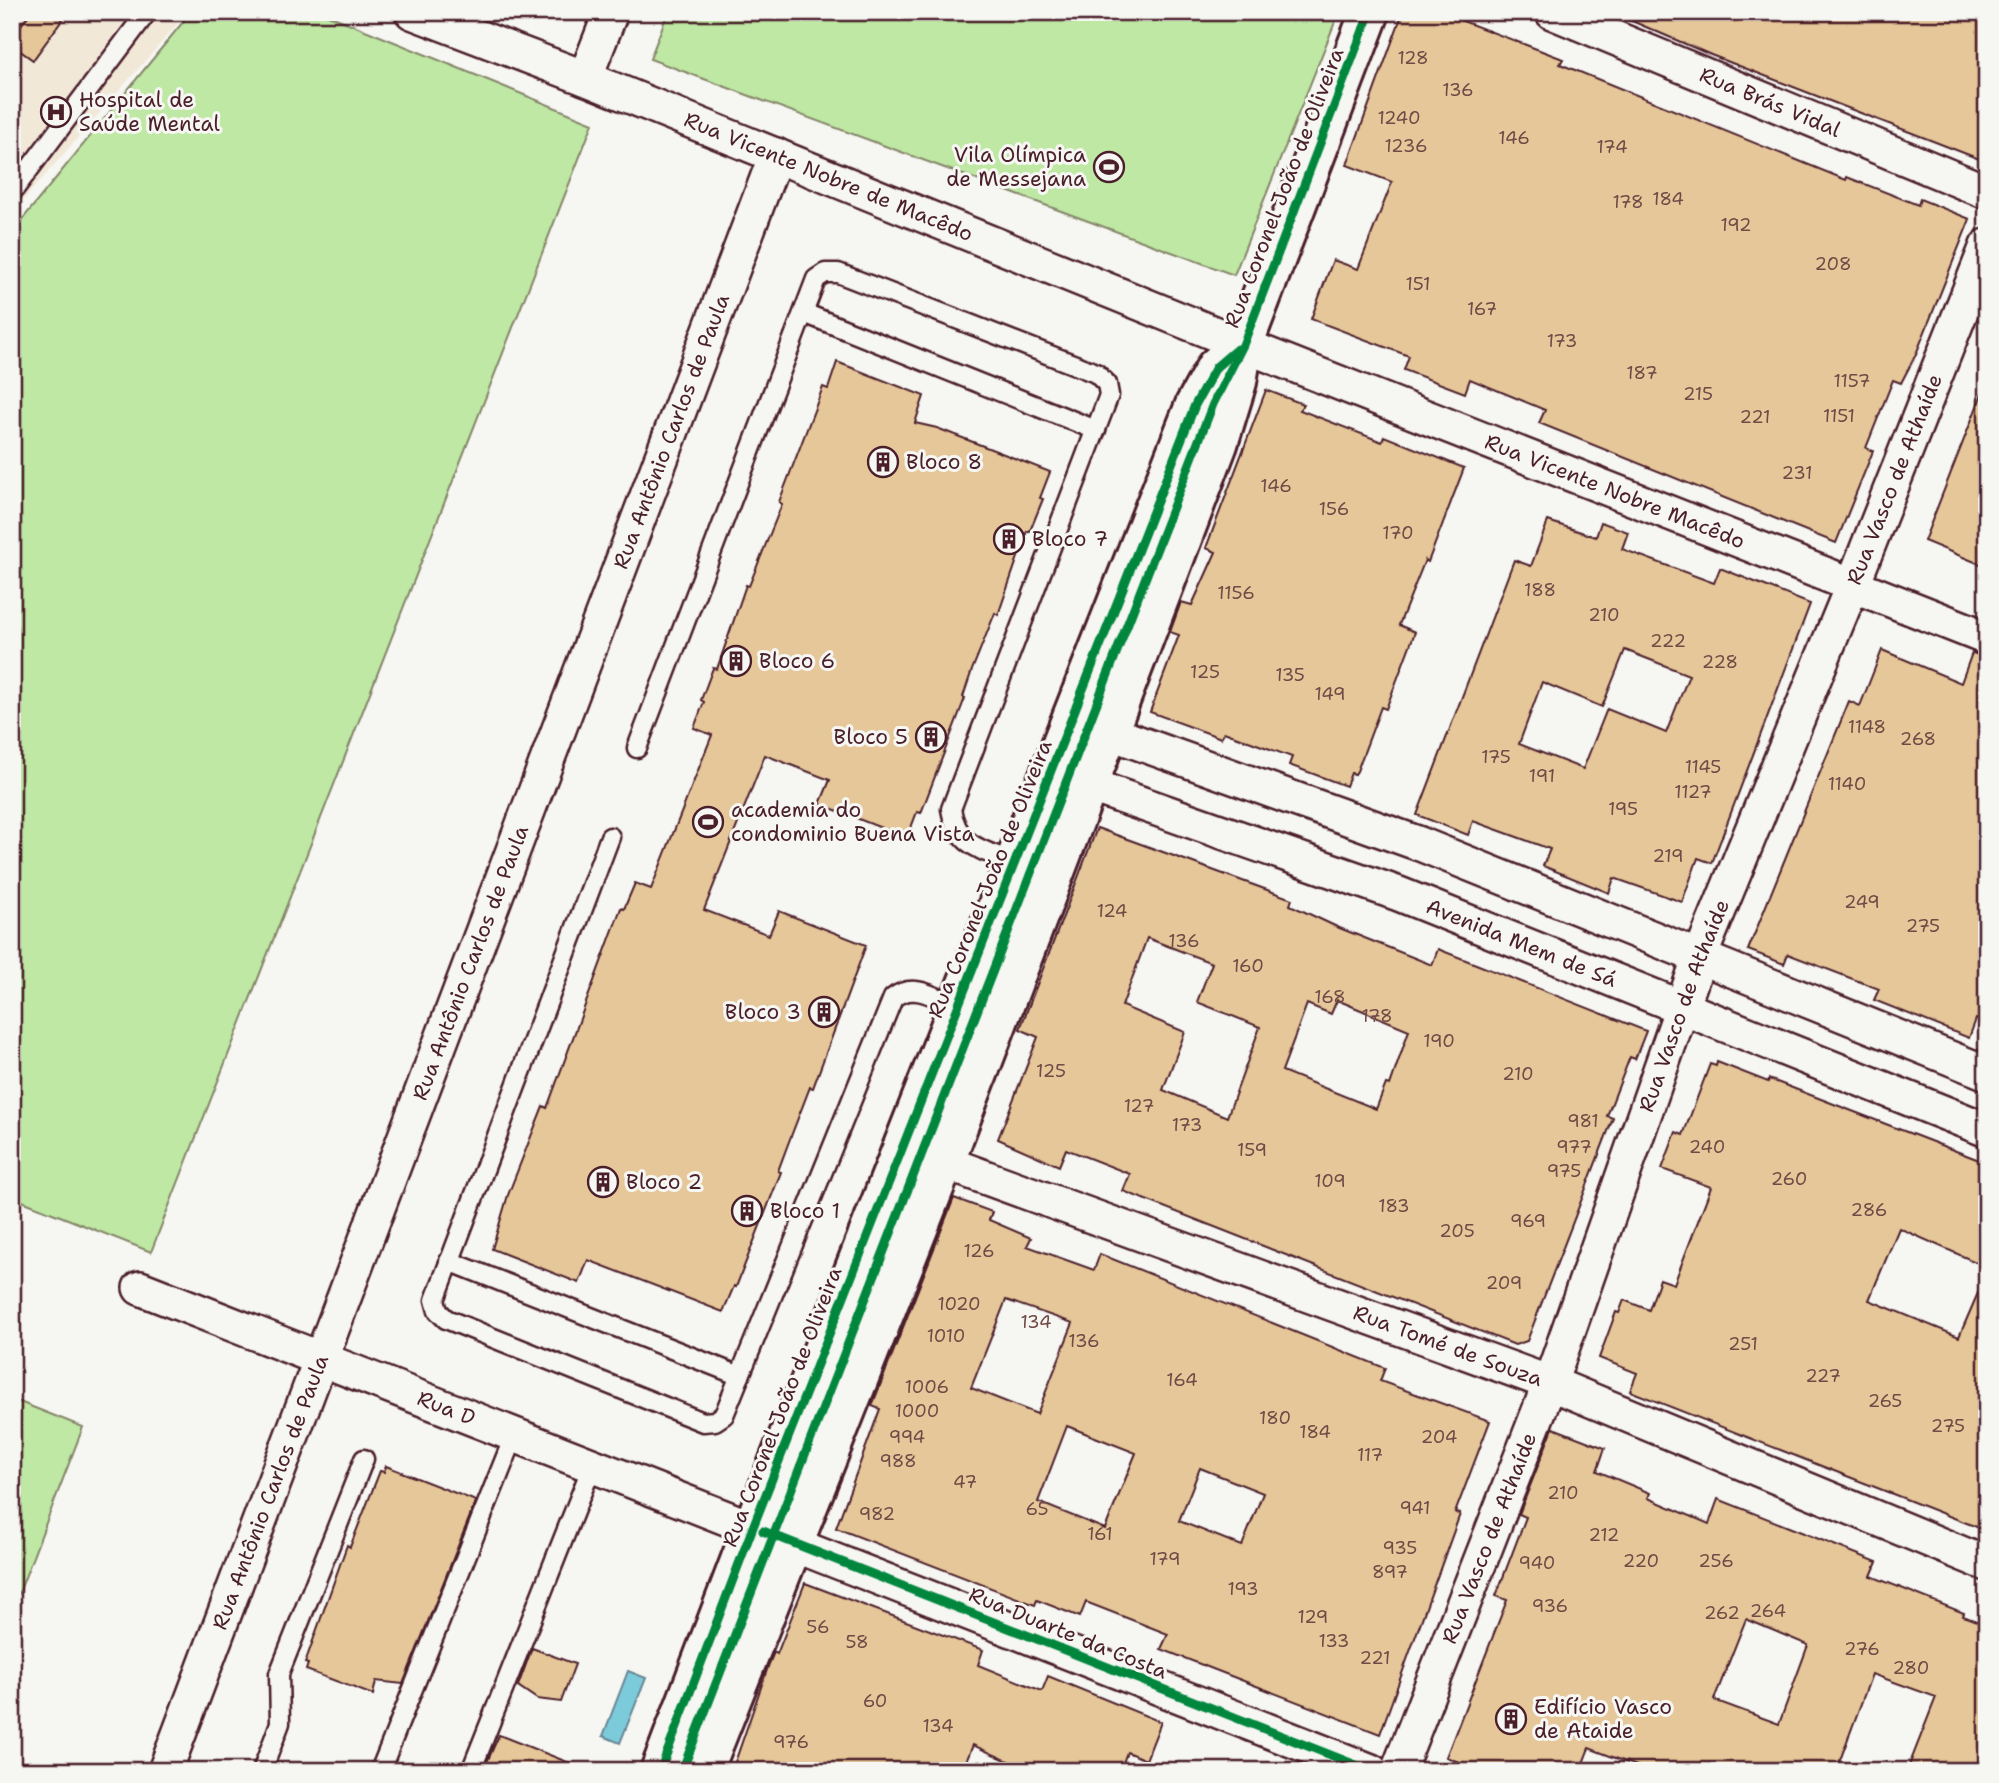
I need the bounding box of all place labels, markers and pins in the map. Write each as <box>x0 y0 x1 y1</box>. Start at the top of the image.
place label: Hospital de Saúde Mental <box>79 86 220 138</box>
hospital icon: Hospital de Saúde Mental <box>39 95 73 129</box>
place label: Vila Olímpica de Messejana <box>946 141 1086 193</box>
sports icon: Vila Olímpica de Messejana <box>1092 150 1126 184</box>
building icon: Bloco 8 <box>866 445 900 479</box>
place label: Bloco 8 <box>906 448 982 476</box>
building icon: Bloco 7 <box>992 522 1026 556</box>
place label: Bloco 7 <box>1032 525 1108 553</box>
building icon: Bloco 6 <box>719 644 753 678</box>
place label: Bloco 6 <box>759 647 835 675</box>
building icon: Bloco 5 <box>914 720 948 754</box>
place label: Bloco 5 <box>834 723 908 751</box>
place label: academia do condominio Buena Vista <box>731 796 975 848</box>
sports icon: academia do condominio Buena Vista <box>691 805 725 839</box>
building icon: Bloco 3 <box>807 995 841 1029</box>
place label: Bloco 3 <box>725 998 801 1026</box>
building icon: Bloco 2 <box>586 1165 620 1199</box>
place label: Bloco 2 <box>626 1168 702 1196</box>
building icon: Bloco 1 <box>730 1194 764 1228</box>
place label: Bloco 1 <box>770 1197 840 1225</box>
place label: Edifício Vasco de Ataide <box>1534 1693 1672 1745</box>
building icon: Edifício Vasco de Ataide <box>1494 1702 1528 1736</box>

